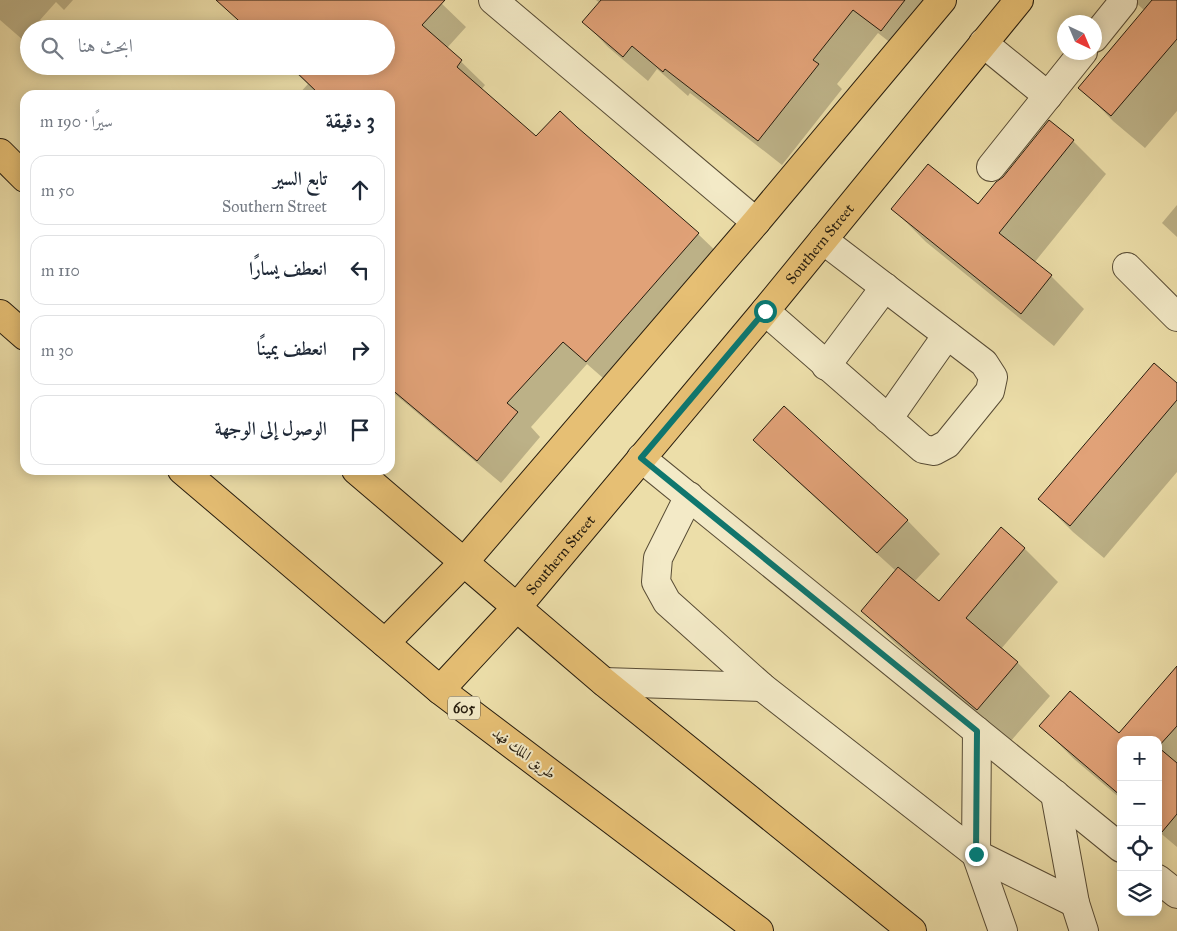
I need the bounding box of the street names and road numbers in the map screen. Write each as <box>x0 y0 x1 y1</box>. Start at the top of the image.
street label: Southern Street <box>782 200 858 288</box>
street label: Southern Street <box>522 511 599 599</box>
road number: 605 <box>448 696 480 720</box>
street label: طريق الملك فهد <box>488 723 559 784</box>

